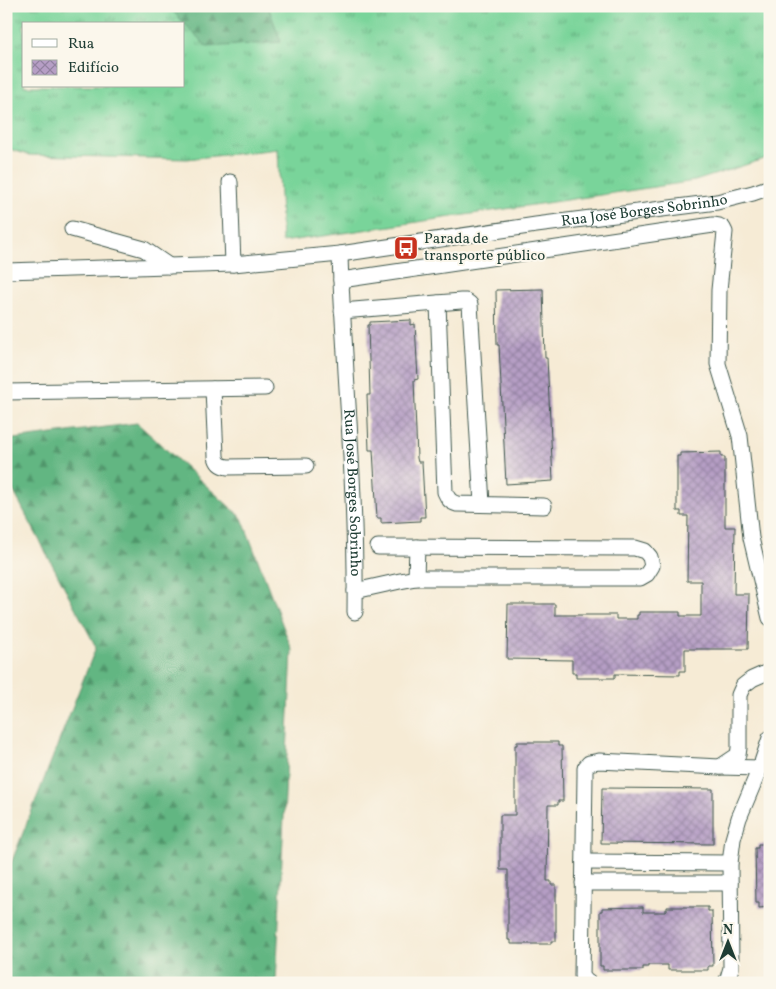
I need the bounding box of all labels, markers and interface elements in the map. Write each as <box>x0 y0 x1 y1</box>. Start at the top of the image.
legend <box>22 22 185 88</box>
text: Rua <box>68 34 94 55</box>
text: Edifício <box>68 58 119 79</box>
street label: Rua José Borges Sobrinho <box>560 189 730 232</box>
place label: Parada de transporte público <box>424 229 545 267</box>
bus stop icon: Parada de transporte público <box>393 235 419 261</box>
street label: Rua José Borges Sobrinho <box>338 408 366 577</box>
north arrow <box>704 916 754 966</box>
text: N <box>723 921 733 940</box>

